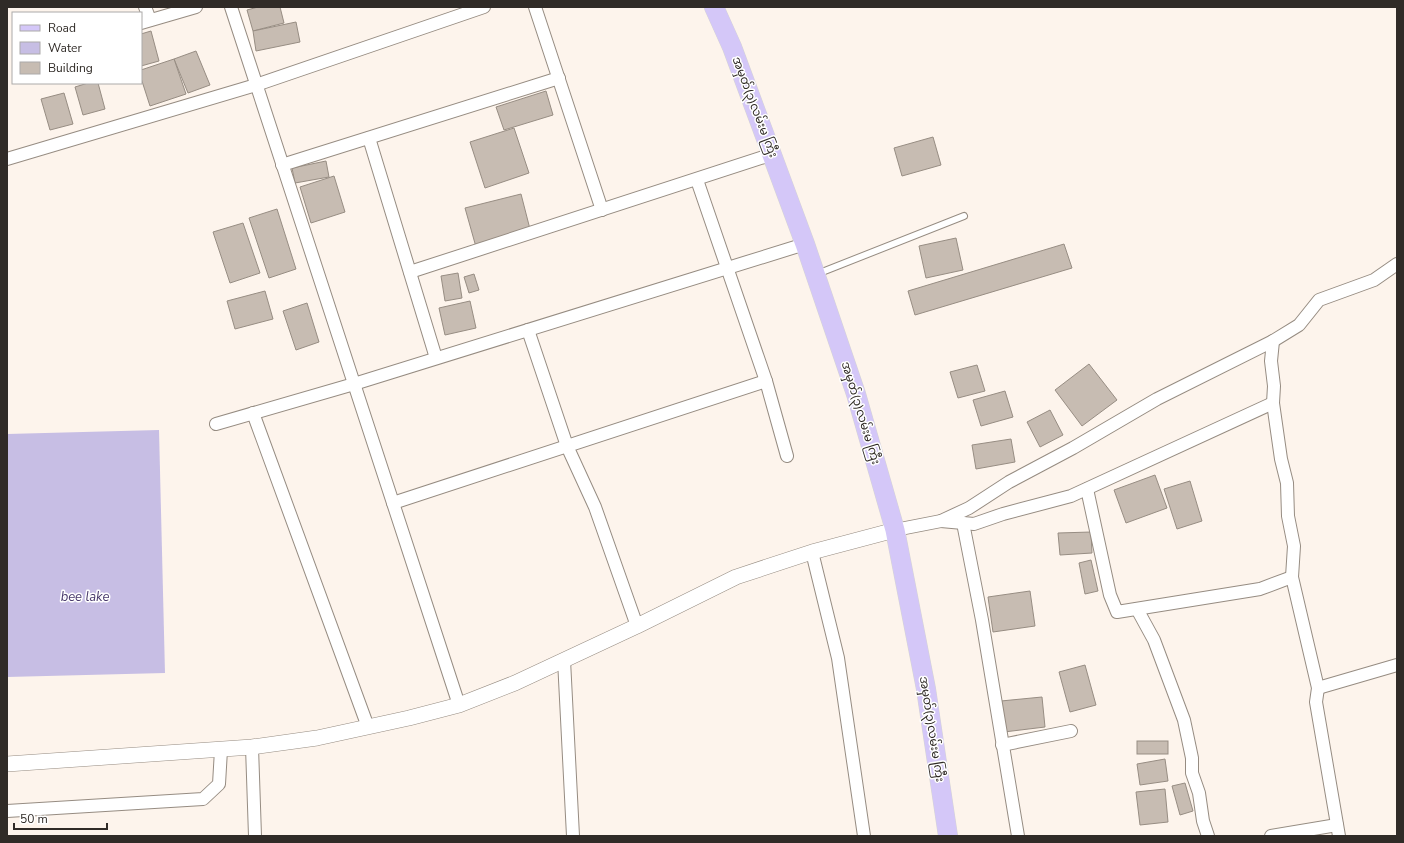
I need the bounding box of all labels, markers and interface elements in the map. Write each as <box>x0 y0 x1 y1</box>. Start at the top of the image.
legend <box>12 12 142 84</box>
text: Road <box>48 20 76 36</box>
text: Water <box>48 40 82 56</box>
street label: အမှတ်(၃)လမ်းမ ကြီး <box>727 54 783 160</box>
text: Building <box>48 60 93 76</box>
street label: အမှတ်(၃)လမ်းမ ကြီး <box>836 359 885 467</box>
water label: bee lake <box>61 588 109 606</box>
street label: အမှတ်(၃)လမ်းမ ကြီး <box>914 675 949 783</box>
scale bar <box>14 805 107 831</box>
text: 50 m <box>20 811 48 827</box>

